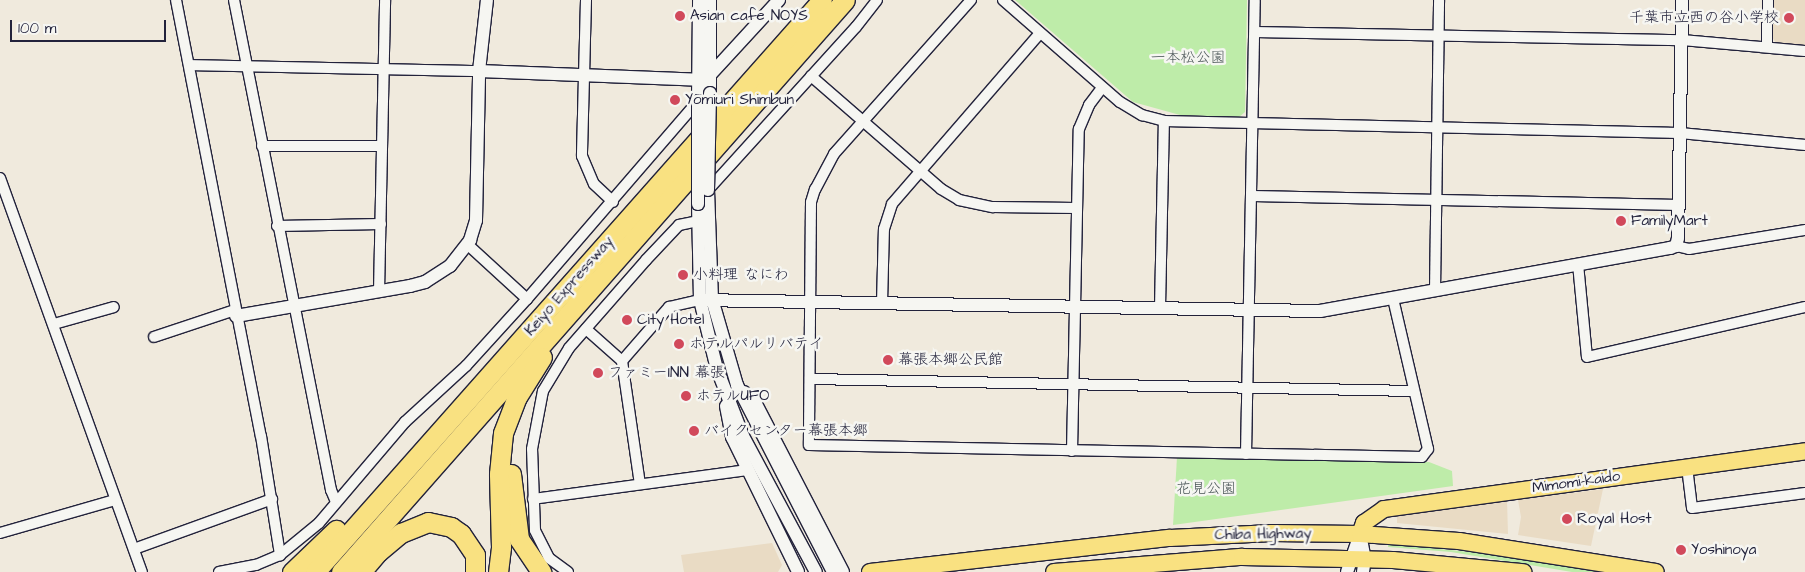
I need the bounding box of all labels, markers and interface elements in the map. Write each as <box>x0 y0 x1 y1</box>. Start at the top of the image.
place label: Asian cafe NOYS <box>690 7 808 25</box>
place label: 千葉市立西の谷小学校 <box>1629 9 1779 27</box>
scale bar <box>12 10 169 42</box>
marker: Asian cafe NOYS <box>674 10 686 22</box>
marker: 千葉市立西の谷小学校 <box>1783 12 1795 24</box>
text: 100 m <box>18 18 57 39</box>
park label: 一本松公園 <box>1151 49 1225 67</box>
place label: Yomiuri Shimbun <box>685 91 794 109</box>
marker: Yomiuri Shimbun <box>669 94 681 106</box>
place label: FamilyMart <box>1631 212 1708 230</box>
marker: FamilyMart <box>1615 215 1627 227</box>
street label: Keiyo Expressway <box>521 233 617 339</box>
place label: 小料理 なにわ <box>693 266 789 284</box>
marker: 小料理 なにわ <box>677 269 689 281</box>
place label: City Hotel <box>637 311 704 329</box>
marker: City Hotel <box>621 314 633 326</box>
place label: ホテルパルリバテイ <box>689 335 824 353</box>
marker: ホテルパルリバテイ <box>673 338 685 350</box>
place label: 幕張本郷公民館 <box>898 351 1003 369</box>
marker: 幕張本郷公民館 <box>882 354 894 366</box>
place label: ファミーINN 幕張 <box>608 364 725 382</box>
marker: ファミーINN 幕張 <box>592 367 604 379</box>
place label: ホテルUFO <box>696 387 770 405</box>
marker: ホテルUFO <box>680 390 692 402</box>
place label: バイクセンター幕張本郷 <box>704 422 869 440</box>
marker: バイクセンター幕張本郷 <box>688 425 700 437</box>
street label: Mimomi-kaido <box>1531 467 1621 497</box>
park label: 花見公園 <box>1176 480 1236 498</box>
place label: Royal Host <box>1577 510 1651 528</box>
marker: Royal Host <box>1561 513 1573 525</box>
street label: Chiba Highway <box>1214 524 1312 544</box>
place label: Yoshinoya <box>1691 541 1756 559</box>
marker: Yoshinoya <box>1675 544 1687 556</box>

